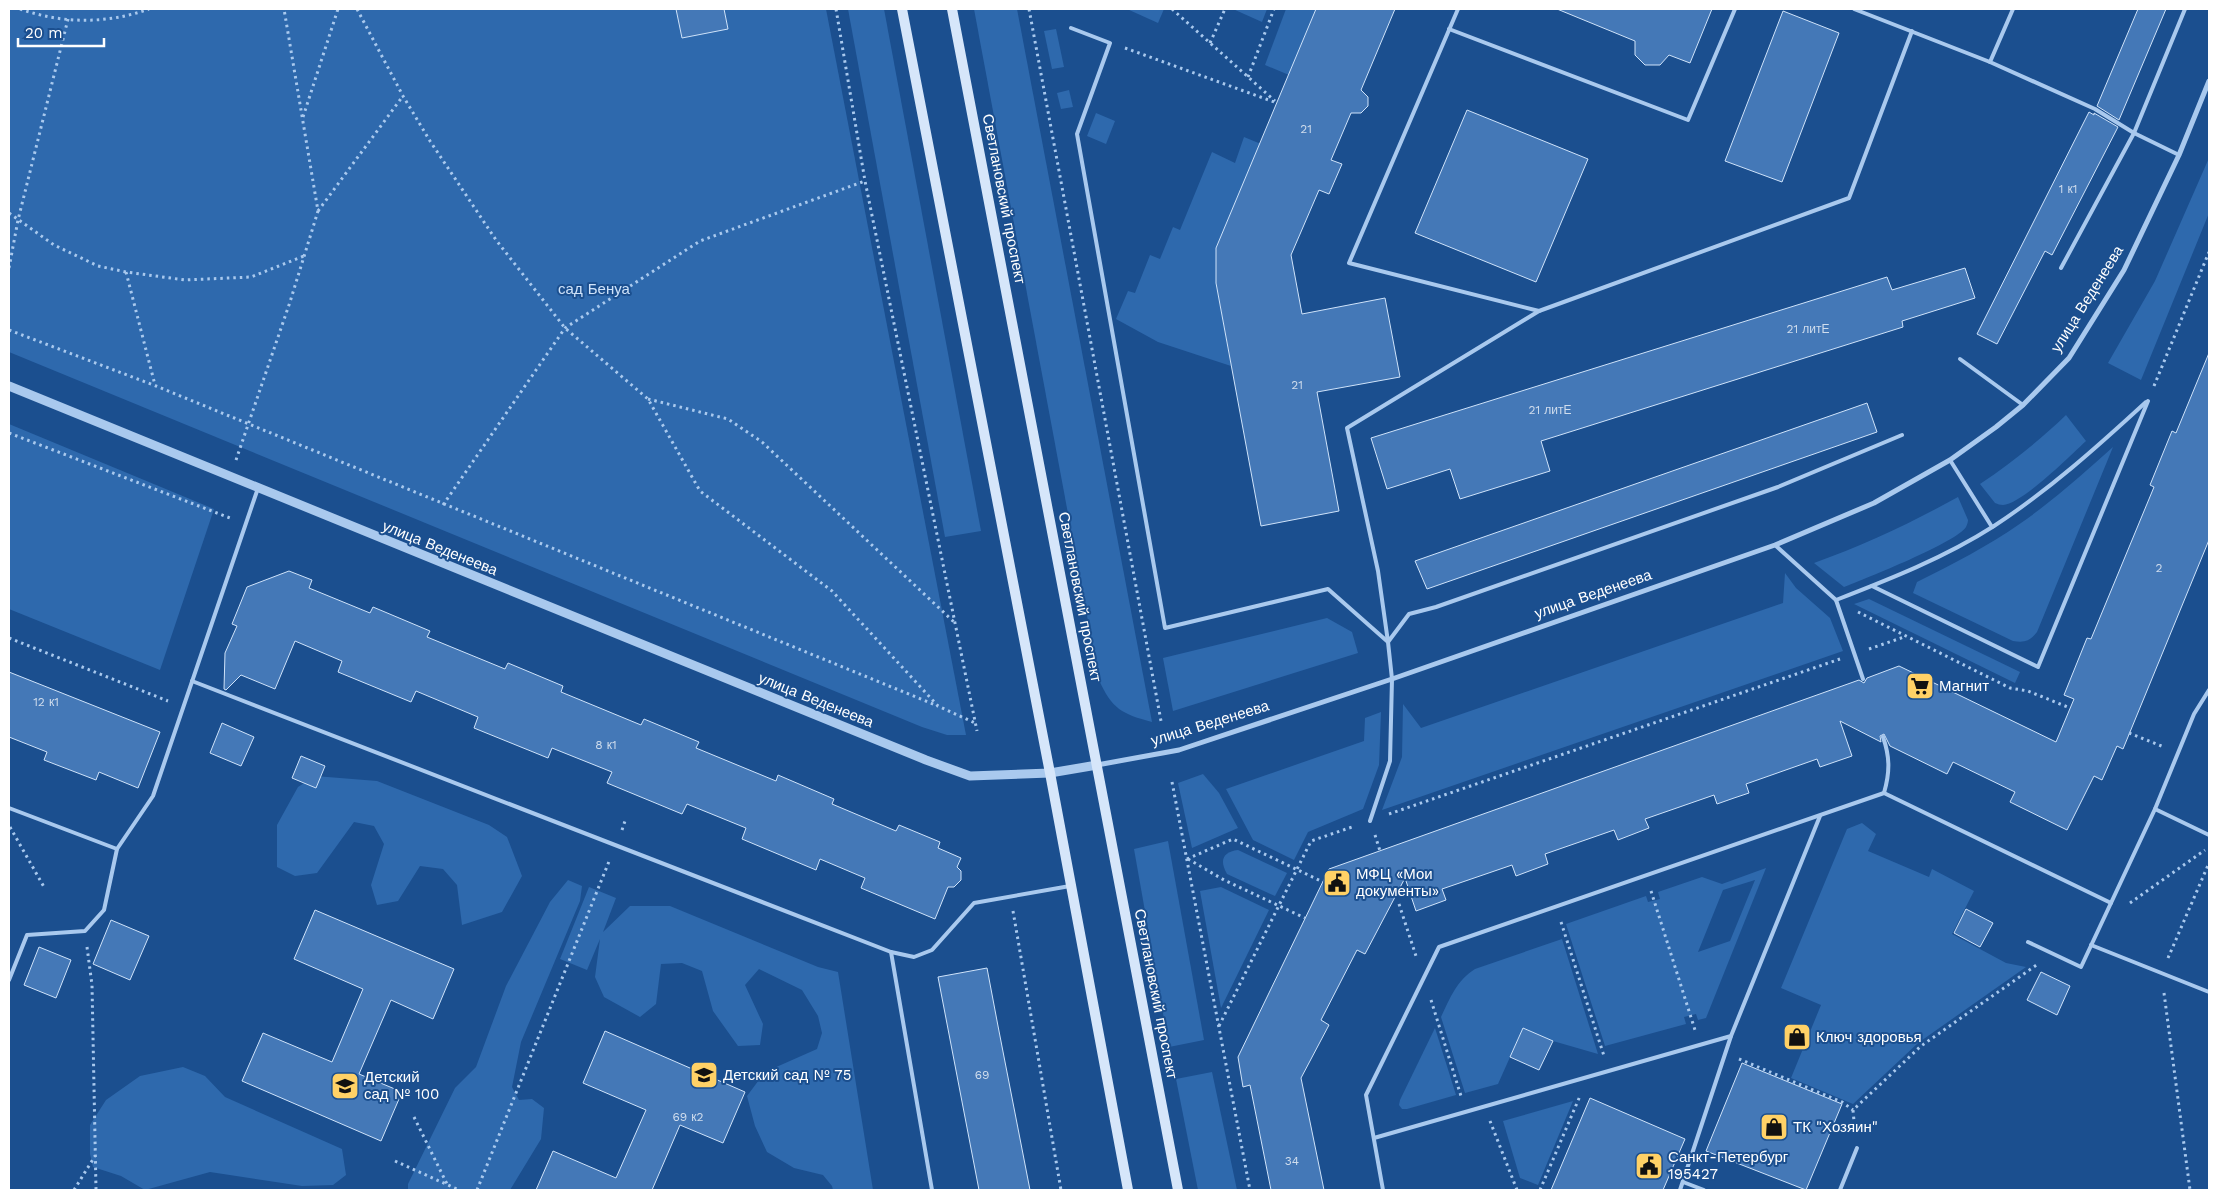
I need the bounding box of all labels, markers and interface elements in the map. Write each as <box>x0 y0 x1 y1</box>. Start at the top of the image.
scale bar <box>18 15 104 47</box>
text: 20 m <box>25 24 63 42</box>
street label: Светлановский проспект <box>979 112 1029 286</box>
house number: 21 <box>1300 122 1312 136</box>
house number: 1 к1 <box>2059 182 2077 196</box>
street label: улица Веденеева <box>2047 242 2127 356</box>
park label: сад Бенуа <box>558 280 631 298</box>
house number: 21 литЕ <box>1787 322 1829 336</box>
house number: 21 <box>1291 378 1303 392</box>
house number: 21 литЕ <box>1529 403 1571 417</box>
street label: Светлановский проспект <box>1055 510 1105 684</box>
street label: улица Веденеева <box>380 517 501 580</box>
house number: 2 <box>2156 561 2163 575</box>
street label: улица Веденеева <box>1532 565 1654 622</box>
street label: улица Веденеева <box>756 669 877 732</box>
supermarket icon: Магнит <box>1905 671 1935 701</box>
place label: Магнит <box>1939 677 1989 695</box>
house number: 12 к1 <box>33 695 59 709</box>
street label: улица Веденеева <box>1149 696 1272 750</box>
house number: 8 к1 <box>595 738 617 752</box>
place label: МФЦ «Мои документы» <box>1356 865 1439 900</box>
public building icon: МФЦ «Мои документы» <box>1322 868 1352 898</box>
street label: Светлановский проспект <box>1131 907 1181 1081</box>
shop icon: Ключ здоровья <box>1782 1022 1812 1052</box>
place label: Ключ здоровья <box>1816 1028 1922 1046</box>
school or university icon: Детский сад № 75 <box>689 1060 719 1090</box>
place label: Детский сад № 75 <box>723 1066 851 1084</box>
place label: Детский сад № 100 <box>364 1068 439 1103</box>
house number: 69 <box>975 1068 989 1082</box>
school or university icon: Детский сад № 100 <box>330 1071 360 1101</box>
house number: 69 к2 <box>672 1110 704 1124</box>
shop icon: ТК "Хозяин" <box>1759 1112 1789 1142</box>
place label: ТК "Хозяин" <box>1793 1118 1878 1136</box>
place label: Санкт-Петербург 195427 <box>1668 1148 1789 1183</box>
public building icon: Санкт-Петербург 195427 <box>1634 1151 1664 1181</box>
house number: 34 <box>1285 1154 1299 1168</box>

